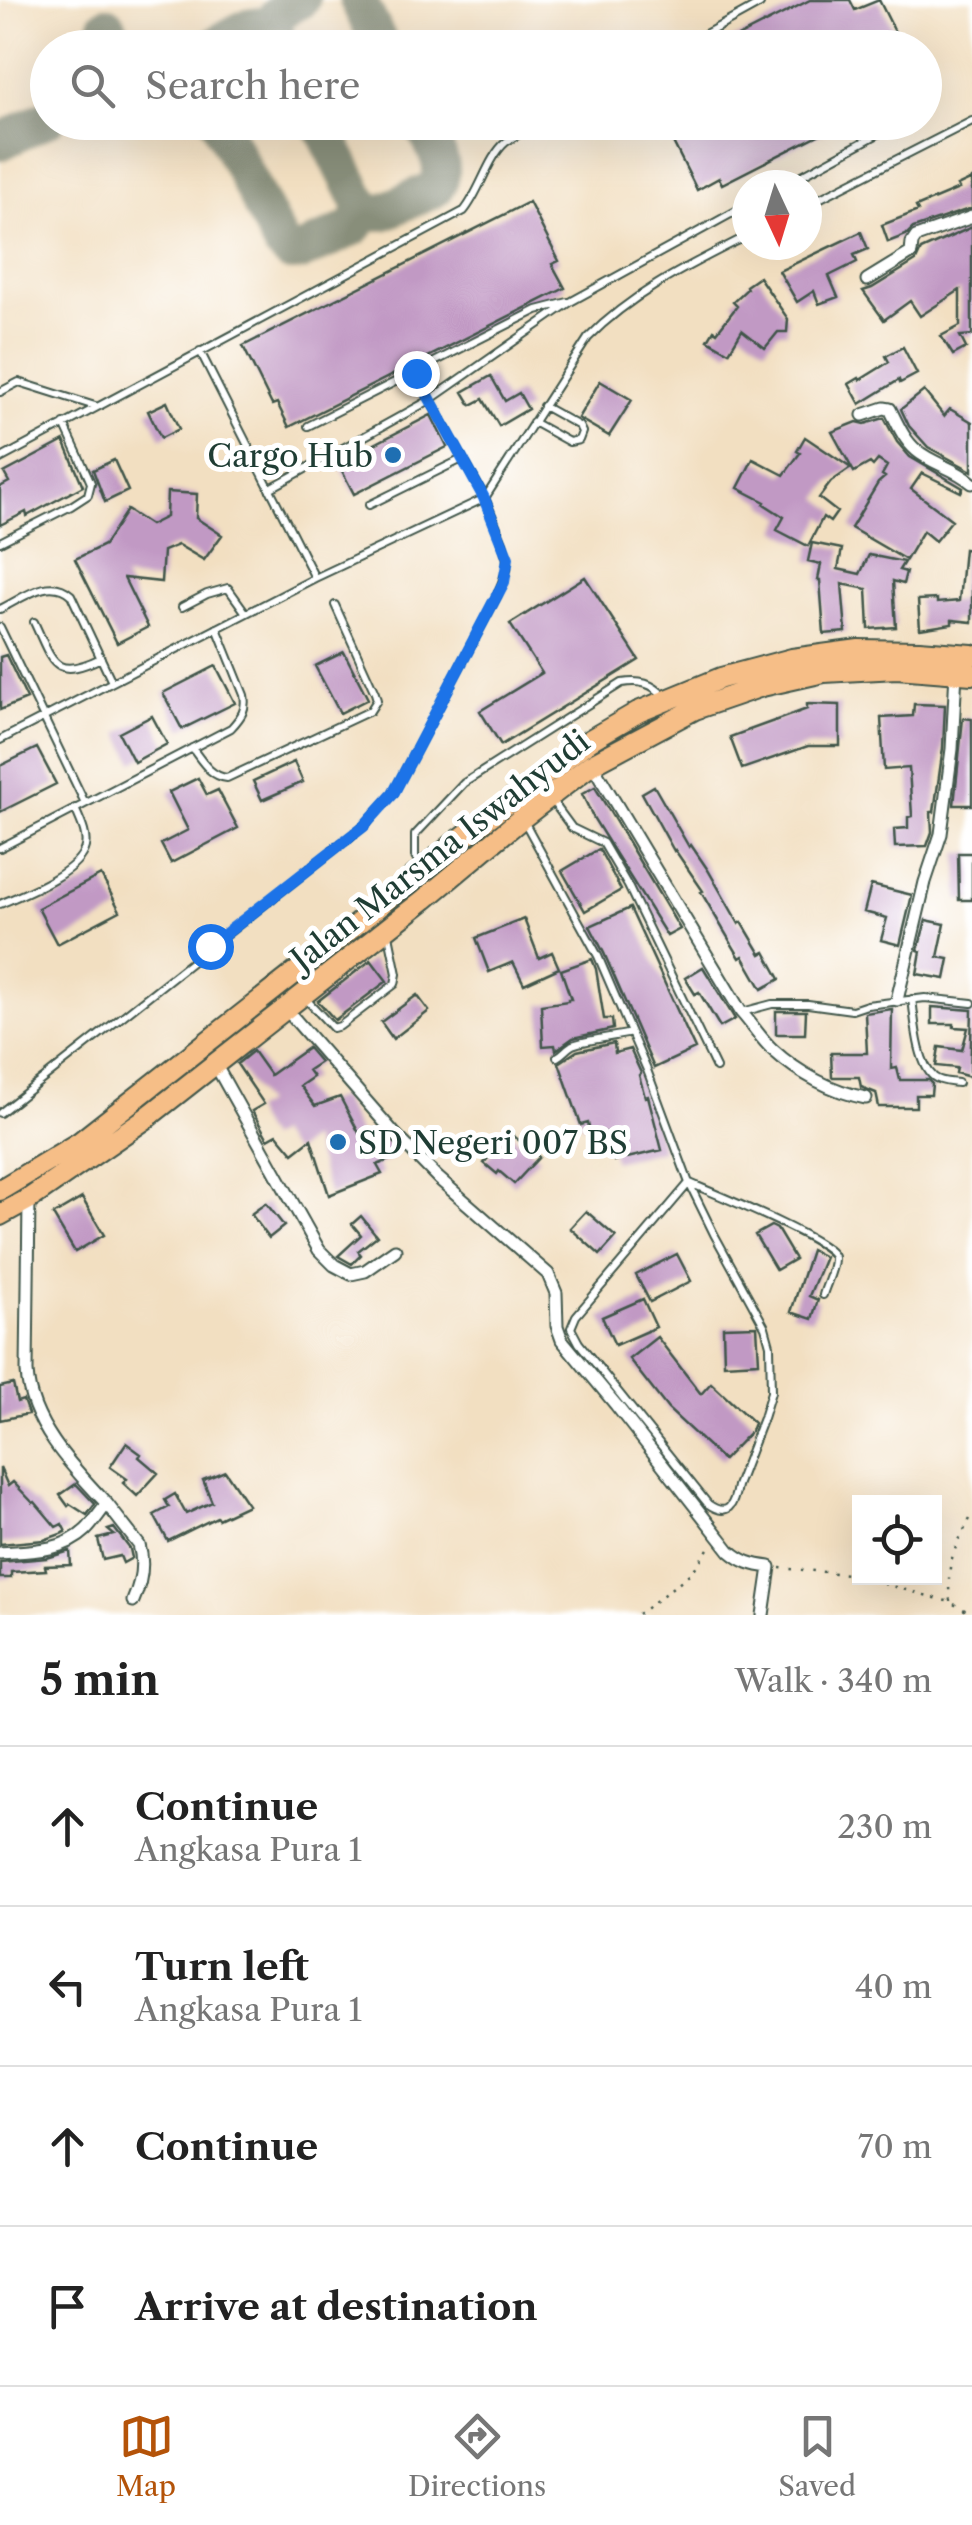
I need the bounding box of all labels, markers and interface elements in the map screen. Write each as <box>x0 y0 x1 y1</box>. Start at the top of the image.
search box <box>30 30 942 140</box>
icon: search <box>65 58 120 113</box>
text: Search here <box>145 62 360 109</box>
north arrow <box>732 170 822 260</box>
route end <box>394 351 440 397</box>
place label: Cargo Hub <box>207 436 373 475</box>
marker: Cargo Hub <box>382 444 404 466</box>
street label: Jalan Marsma Iswahyudi <box>279 721 597 982</box>
route start <box>188 924 234 970</box>
place label: SD Negeri 007 BS <box>358 1123 628 1162</box>
marker: SD Negeri 007 BS <box>327 1131 349 1153</box>
map controls <box>852 1495 942 1585</box>
button: locate <box>852 1495 942 1585</box>
text: 5 min <box>40 1654 159 1706</box>
text: Walk · 340 m <box>735 1661 932 1700</box>
text: Continue <box>135 1783 318 1830</box>
icon: ahead <box>40 1799 95 1854</box>
text: 230 m <box>837 1807 932 1846</box>
text: Angkasa Pura 1 <box>135 1830 362 1869</box>
text: Turn left <box>135 1943 309 1990</box>
icon: left <box>40 1959 95 2014</box>
text: 40 m <box>855 1967 932 2006</box>
text: Angkasa Pura 1 <box>135 1990 362 2029</box>
icon: ahead <box>40 2119 95 2174</box>
text: Continue <box>135 2123 318 2170</box>
text: 70 m <box>858 2127 932 2166</box>
icon: arrive <box>40 2279 95 2334</box>
text: Arrive at destination <box>135 2283 538 2330</box>
tab: Map <box>116 2409 176 2503</box>
tab: Directions <box>408 2409 546 2503</box>
tab: Saved <box>778 2409 856 2503</box>

